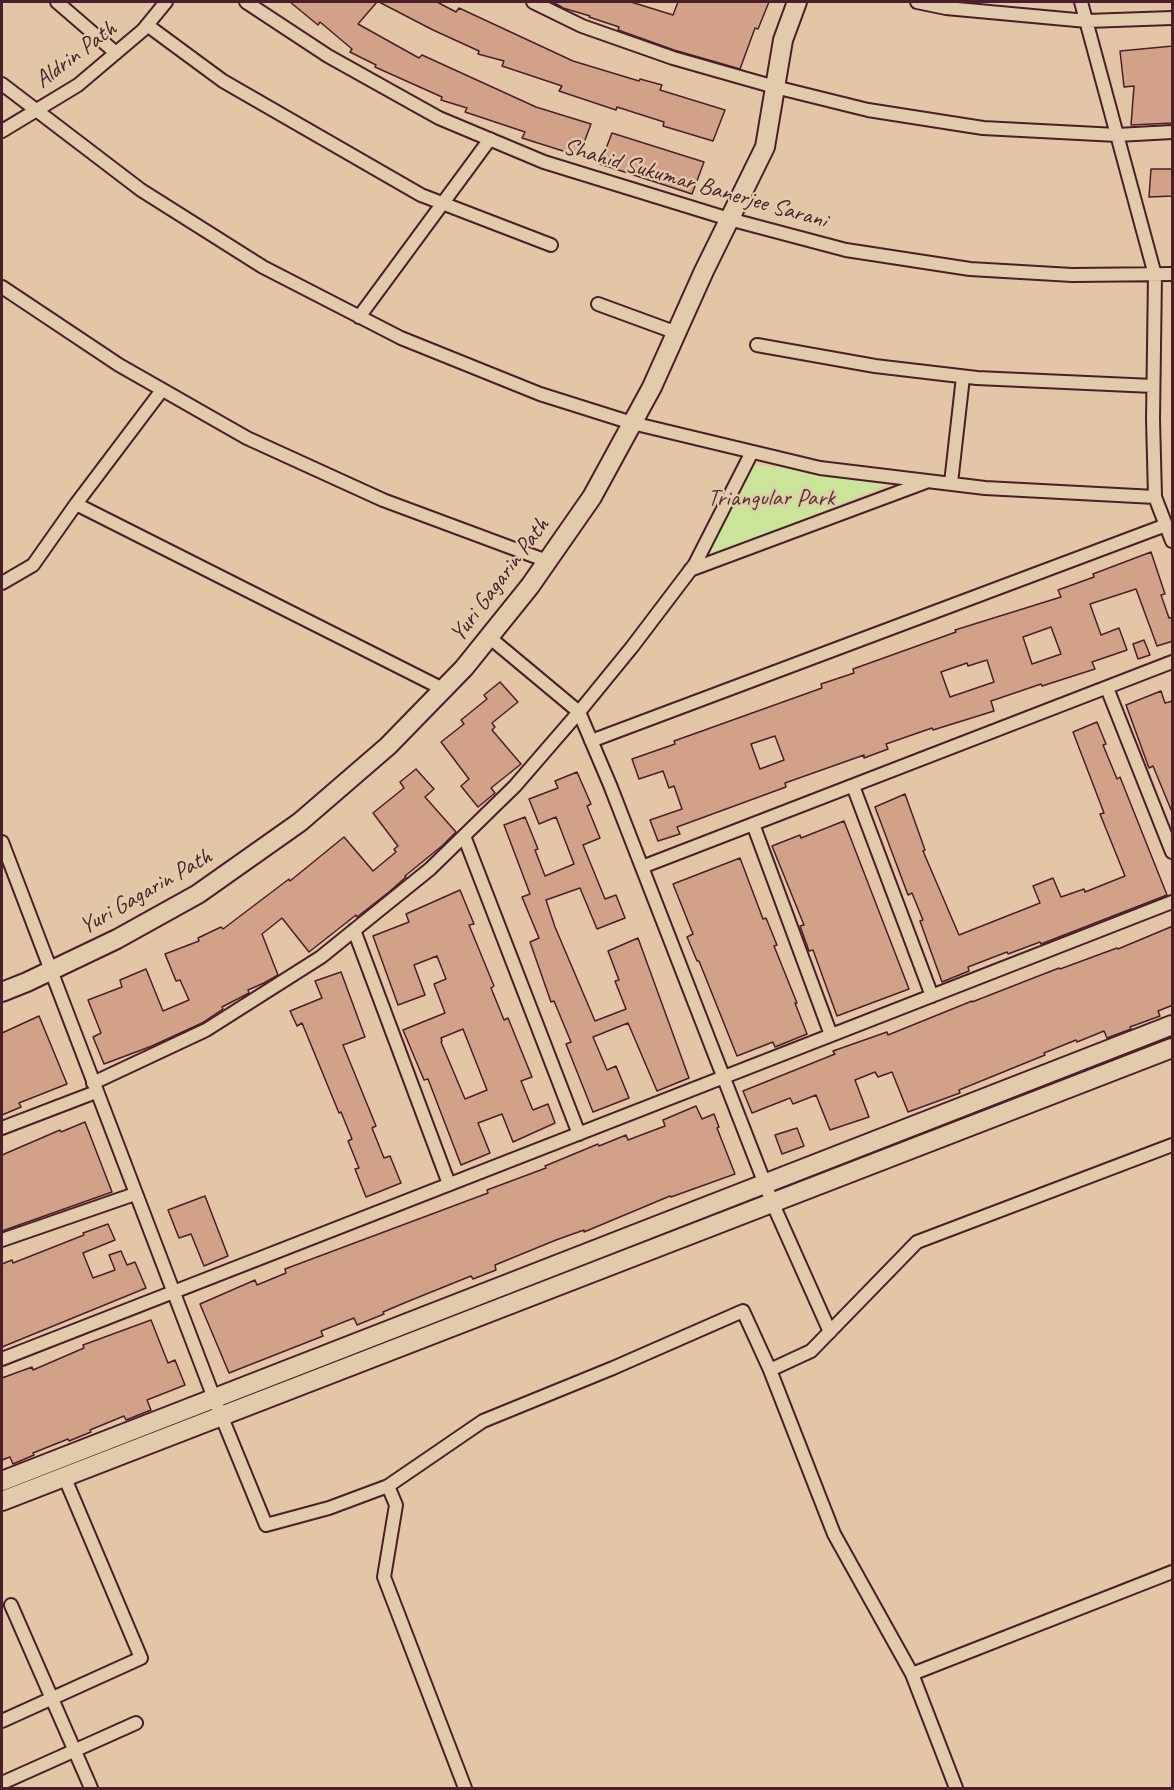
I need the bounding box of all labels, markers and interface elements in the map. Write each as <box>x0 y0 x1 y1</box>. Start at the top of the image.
street label: Aldrin Path <box>29 15 123 95</box>
street label: Shahid Sukumar Banerjee Sarani <box>560 132 830 236</box>
park label: Triangular Park <box>707 485 835 513</box>
street label: Yuri Gagarin Path <box>444 512 556 648</box>
street label: Yuri Gagarin Path <box>75 843 217 941</box>

